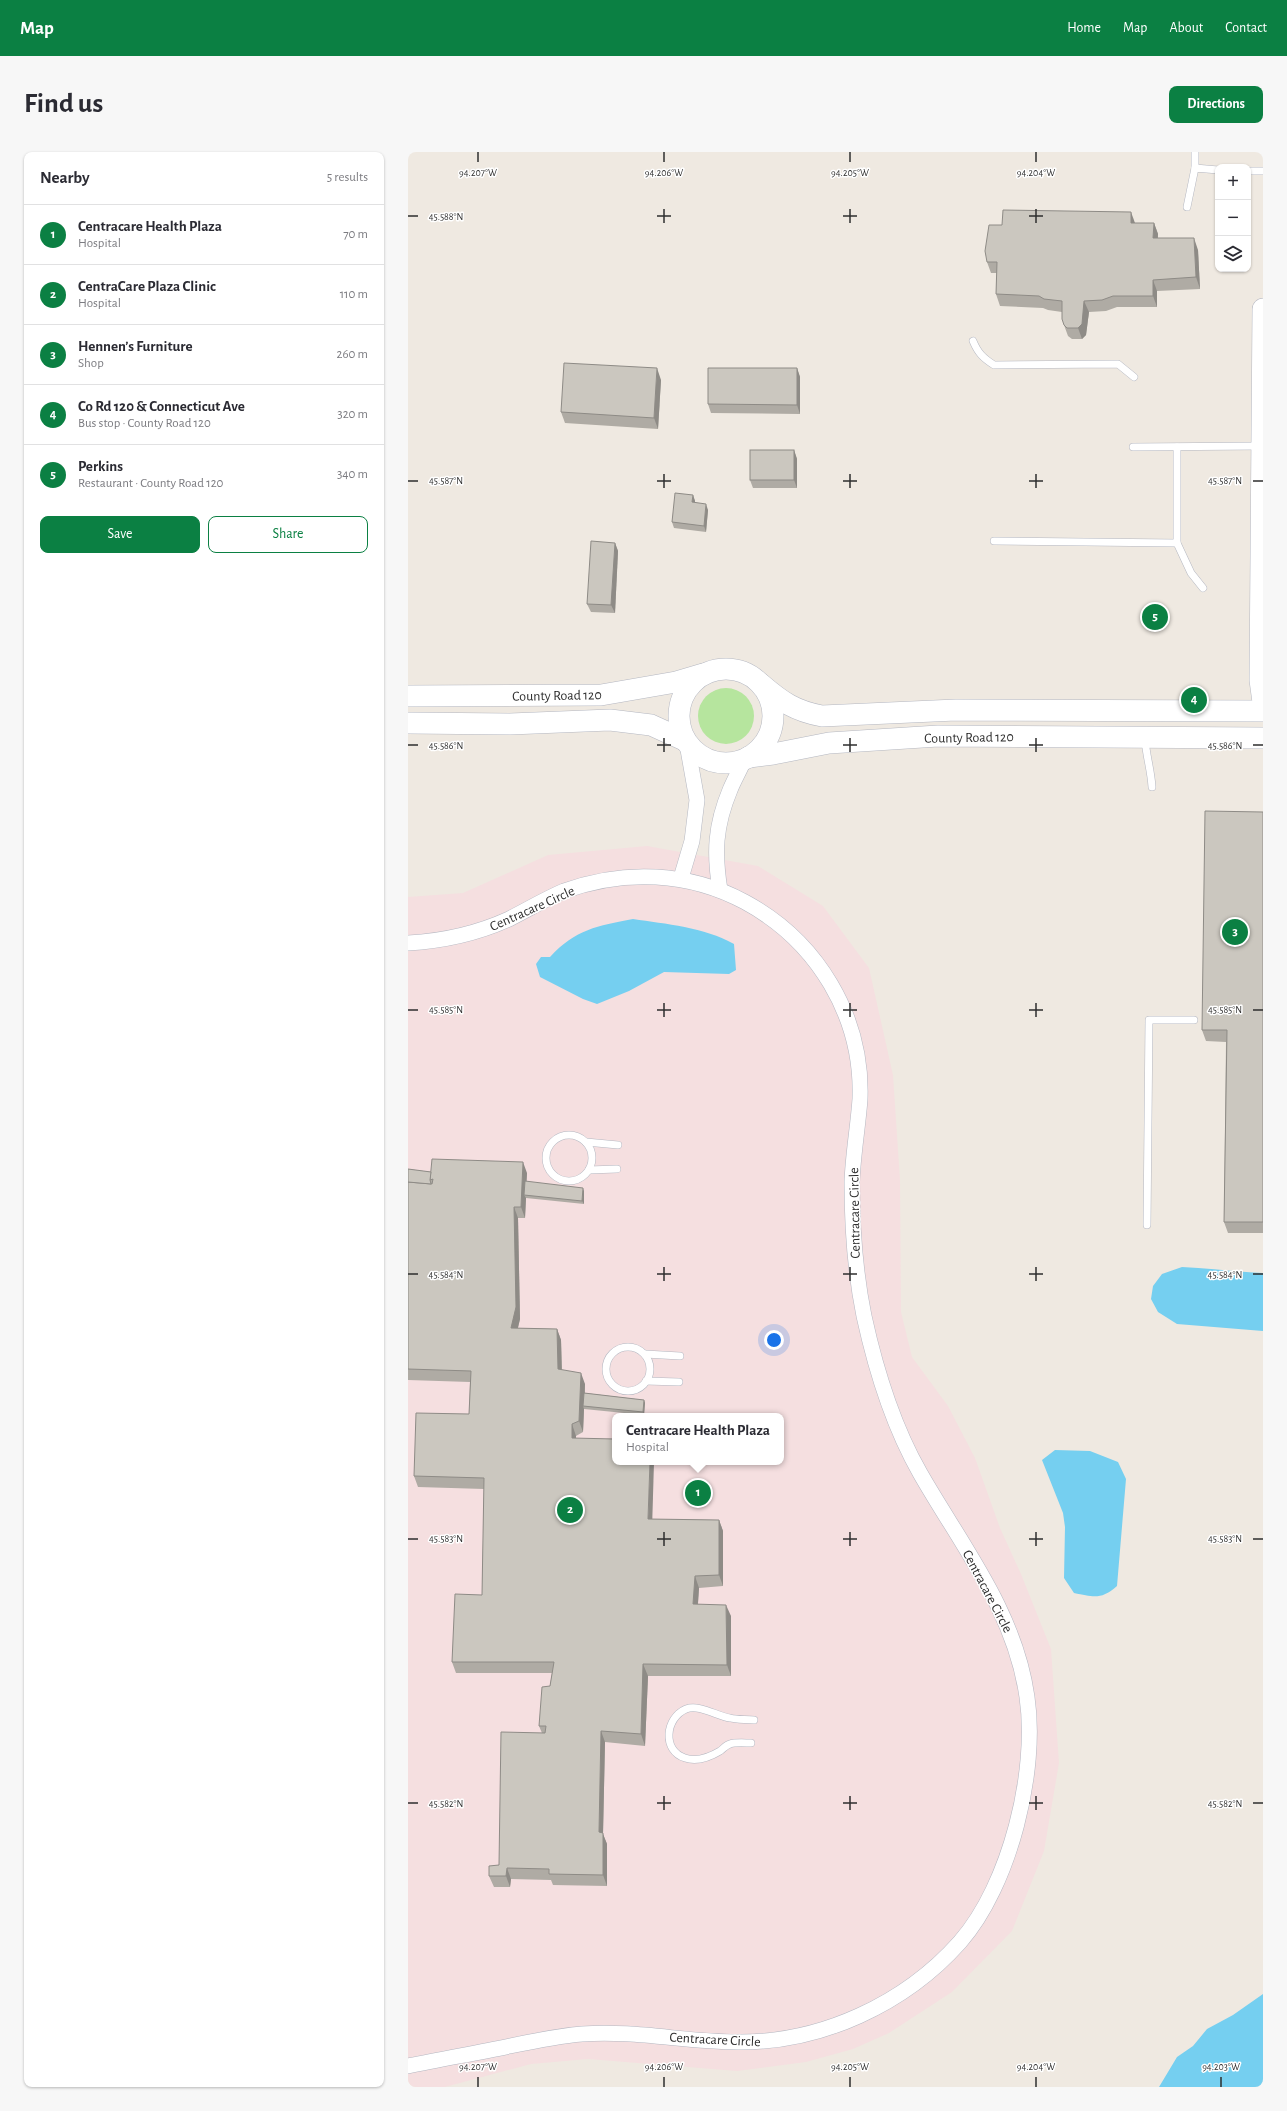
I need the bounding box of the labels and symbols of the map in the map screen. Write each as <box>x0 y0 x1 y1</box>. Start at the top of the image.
text: 94.207°W <box>459 168 497 178</box>
text: 94.206°W <box>645 168 683 178</box>
text: 94.205°W <box>831 168 869 178</box>
text: 94.204°W <box>1017 168 1055 178</box>
text: 45.588°N <box>429 212 463 222</box>
text: 45.587°N <box>429 476 463 486</box>
text: 45.587°N <box>1208 476 1242 486</box>
pin: 5 <box>1142 602 1168 632</box>
pin: 4 <box>1181 685 1207 715</box>
street label: County Road 120 <box>512 688 602 704</box>
street label: County Road 120 <box>924 730 1014 746</box>
text: 45.586°N <box>429 741 463 751</box>
text: 45.586°N <box>1208 741 1242 751</box>
street label: Centracare Circle <box>488 884 577 934</box>
pin: 3 <box>1222 917 1248 947</box>
text: 45.585°N <box>429 1005 463 1015</box>
text: 45.585°N <box>1208 1005 1242 1015</box>
street label: Centracare Circle <box>847 1167 863 1259</box>
text: 45.584°N <box>429 1270 463 1280</box>
text: 45.584°N <box>1208 1270 1242 1280</box>
your location <box>764 1330 784 1350</box>
pin: 1 <box>685 1478 711 1508</box>
pin: 2 <box>557 1495 583 1525</box>
text: 45.583°N <box>429 1534 463 1544</box>
text: 45.583°N <box>1208 1534 1242 1544</box>
street label: Centracare Circle <box>960 1548 1015 1635</box>
text: 45.582°N <box>429 1799 463 1809</box>
text: 45.582°N <box>1208 1799 1242 1809</box>
street label: Centracare Circle <box>669 2031 761 2049</box>
text: 94.207°W <box>459 2062 497 2072</box>
text: 94.206°W <box>645 2062 683 2072</box>
text: 94.205°W <box>831 2062 869 2072</box>
text: 94.204°W <box>1017 2062 1055 2072</box>
text: 94.203°W <box>1202 2062 1240 2072</box>

